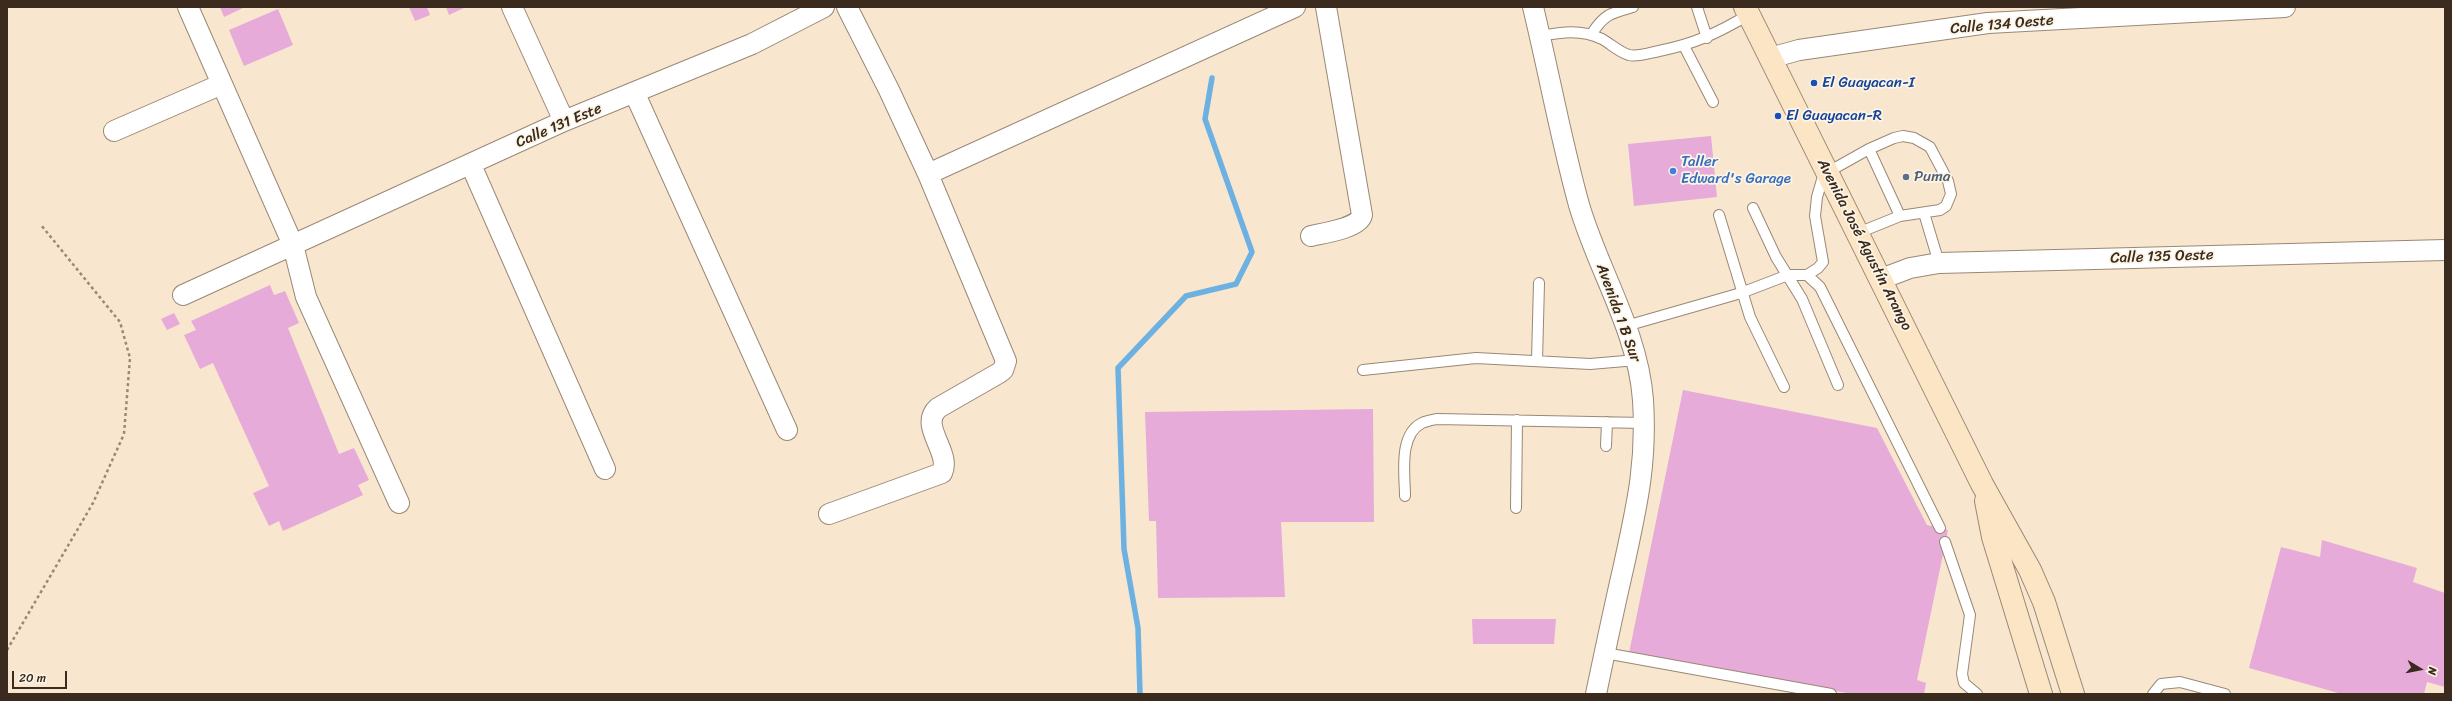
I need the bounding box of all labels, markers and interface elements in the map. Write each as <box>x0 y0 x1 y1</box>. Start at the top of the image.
street label: Calle 134 Oeste <box>1950 12 2054 38</box>
place label: El Guayacan-I <box>1822 74 1915 92</box>
marker: El Guayacan-I <box>1809 78 1819 88</box>
street label: Calle 131 Este <box>513 100 605 152</box>
place label: El Guayacan-R <box>1786 107 1882 125</box>
marker: El Guayacan-R <box>1773 111 1783 121</box>
place label: Taller Edward's Garage <box>1681 153 1791 188</box>
street label: Avenida José Agustín Arango <box>1813 156 1915 334</box>
marker: Taller Edward's Garage <box>1668 166 1678 176</box>
place label: Puma <box>1914 168 1950 186</box>
marker: Puma <box>1901 172 1911 182</box>
street label: Calle 135 Oeste <box>2110 246 2214 268</box>
street label: Avenida 1 B Sur <box>1592 261 1644 365</box>
north arrow <box>2400 649 2440 689</box>
scale bar <box>14 663 69 689</box>
text: N <box>2422 666 2442 677</box>
text: 20 m <box>19 667 46 689</box>

